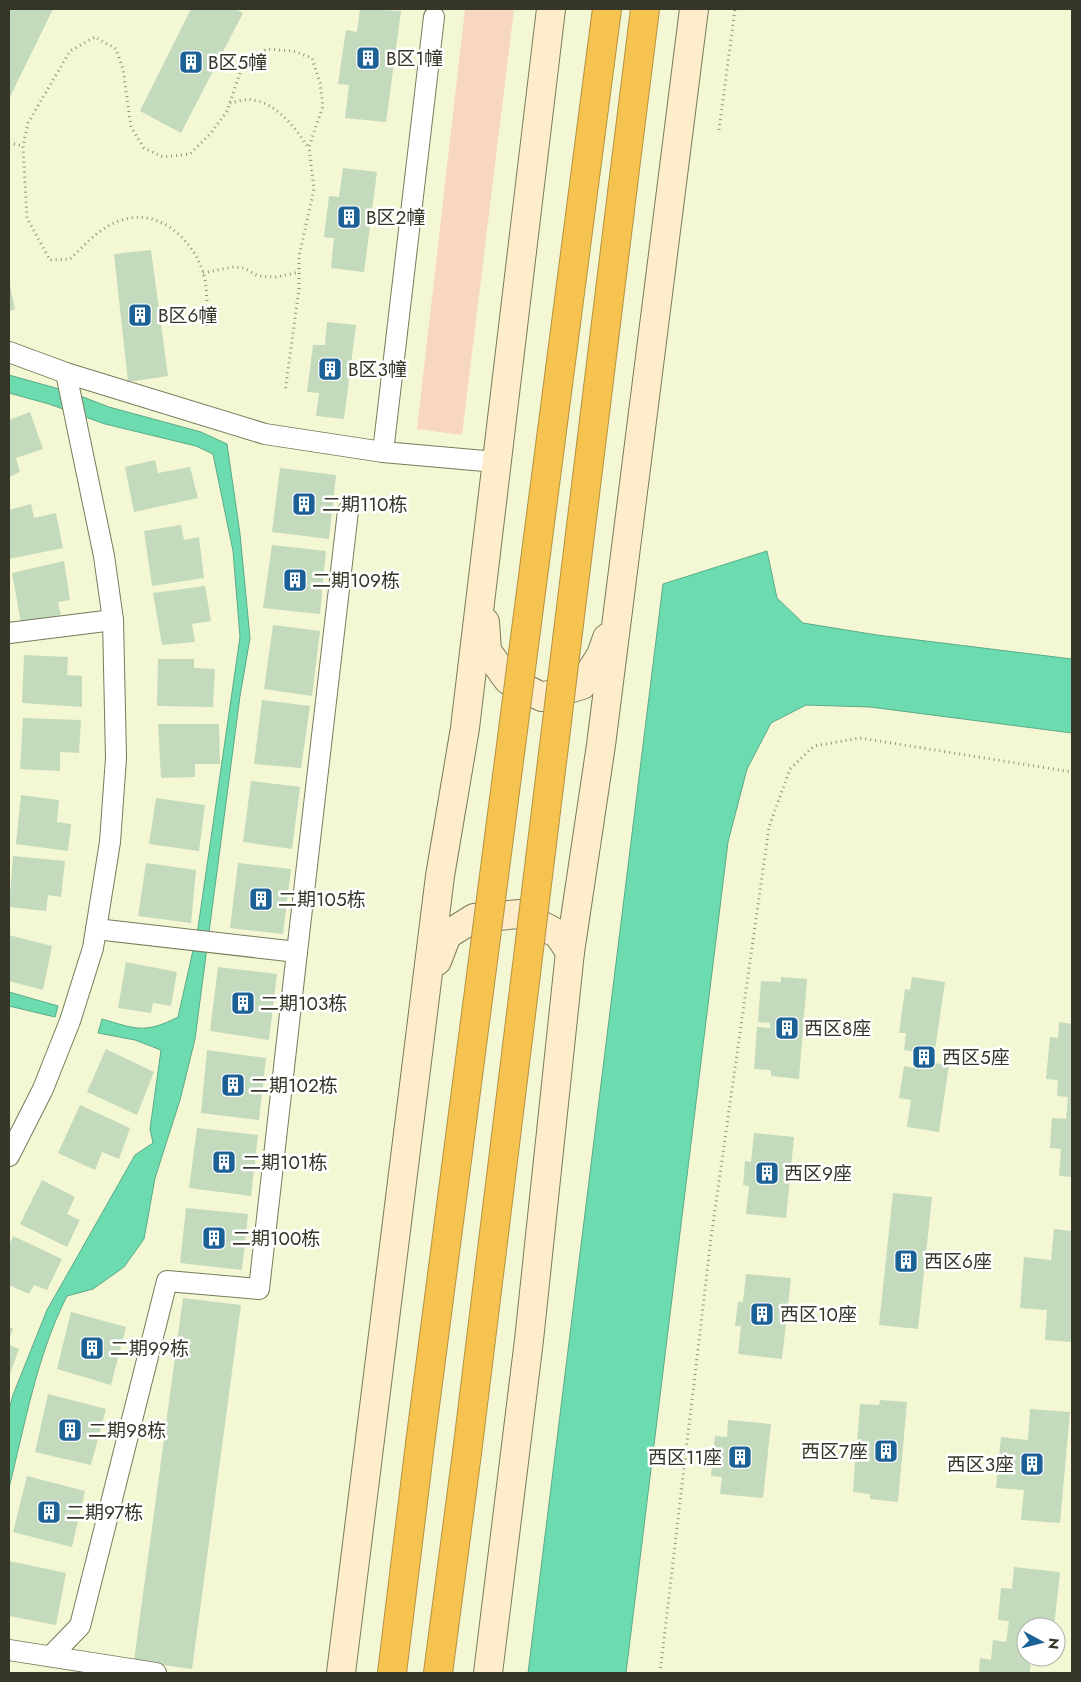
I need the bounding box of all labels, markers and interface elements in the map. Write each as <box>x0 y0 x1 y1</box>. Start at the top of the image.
building icon: B区1幢 <box>355 45 381 71</box>
place label: B区1幢 <box>386 45 443 72</box>
building icon: B区5幢 <box>178 49 204 75</box>
place label: B区5幢 <box>208 49 267 76</box>
building icon: B区2幢 <box>336 204 362 230</box>
place label: B区2幢 <box>366 204 425 231</box>
building icon: B区6幢 <box>127 302 153 328</box>
place label: B区6幢 <box>158 302 218 329</box>
building icon: B区3幢 <box>317 356 343 382</box>
place label: B区3幢 <box>348 356 407 383</box>
building icon: 二期110栋 <box>291 491 317 517</box>
place label: 二期110栋 <box>322 491 408 518</box>
building icon: 二期109栋 <box>282 567 308 593</box>
place label: 二期109栋 <box>312 567 400 594</box>
building icon: 二期105栋 <box>248 886 274 912</box>
place label: 二期105栋 <box>278 886 366 913</box>
building icon: 二期103栋 <box>230 990 256 1016</box>
place label: 二期103栋 <box>260 990 347 1017</box>
building icon: 西区8座 <box>774 1015 800 1041</box>
place label: 西区8座 <box>804 1015 871 1042</box>
building icon: 西区5座 <box>911 1044 937 1070</box>
place label: 西区5座 <box>942 1044 1010 1071</box>
building icon: 二期102栋 <box>220 1072 246 1098</box>
place label: 二期102栋 <box>250 1072 338 1099</box>
building icon: 二期101栋 <box>211 1149 237 1175</box>
place label: 二期101栋 <box>242 1149 328 1176</box>
building icon: 西区9座 <box>754 1160 780 1186</box>
place label: 西区9座 <box>784 1160 852 1187</box>
building icon: 二期100栋 <box>201 1225 227 1251</box>
place label: 二期100栋 <box>232 1225 320 1252</box>
building icon: 西区6座 <box>893 1248 919 1274</box>
place label: 西区6座 <box>924 1248 992 1275</box>
building icon: 西区10座 <box>749 1301 775 1327</box>
place label: 西区10座 <box>780 1301 857 1328</box>
building icon: 二期99栋 <box>79 1335 105 1361</box>
place label: 二期99栋 <box>110 1335 189 1362</box>
building icon: 二期98栋 <box>57 1417 83 1443</box>
place label: 二期98栋 <box>88 1417 166 1444</box>
place label: 西区7座 <box>801 1438 868 1465</box>
building icon: 西区7座 <box>873 1438 899 1464</box>
place label: 西区11座 <box>648 1444 722 1471</box>
building icon: 西区11座 <box>727 1444 753 1470</box>
place label: 西区3座 <box>947 1451 1014 1478</box>
building icon: 西区3座 <box>1019 1451 1045 1477</box>
building icon: 二期97栋 <box>36 1499 62 1525</box>
place label: 二期97栋 <box>66 1499 143 1526</box>
north arrow <box>1016 1617 1066 1667</box>
text: N <box>1043 1637 1065 1650</box>

